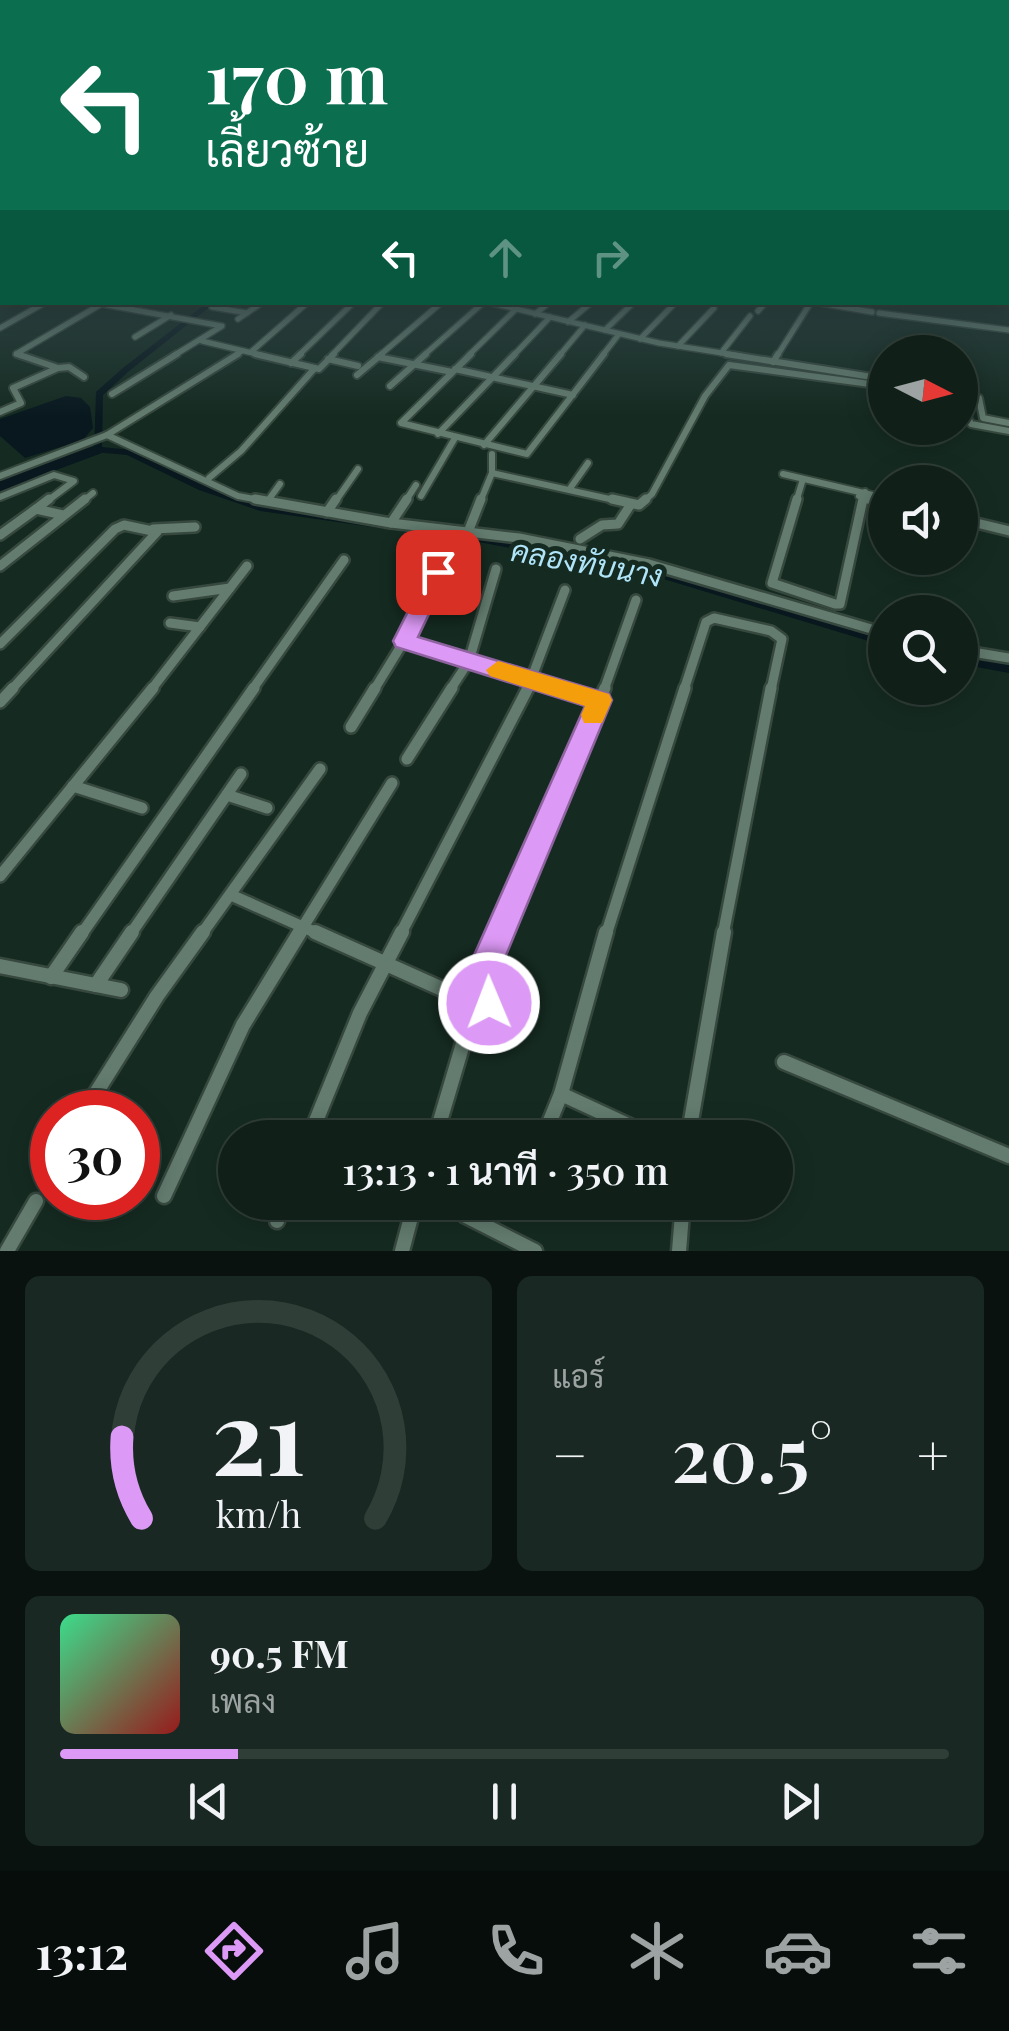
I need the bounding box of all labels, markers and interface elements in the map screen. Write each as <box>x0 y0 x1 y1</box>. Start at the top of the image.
text: 170 m <box>205 28 388 122</box>
icon: left <box>40 40 170 170</box>
text: เลี้ยวซ้าย <box>205 118 369 178</box>
icon: left <box>373 230 428 285</box>
icon: ahead <box>478 230 533 285</box>
icon: right <box>583 230 638 285</box>
north arrow <box>868 335 978 445</box>
map controls <box>868 335 978 705</box>
button: sound <box>868 465 978 575</box>
water label: คลองทับนาง <box>508 529 666 595</box>
pin <box>396 530 481 615</box>
icon: arrive <box>411 545 466 600</box>
button: search <box>868 595 978 705</box>
position arrow <box>437 951 541 1055</box>
speed limit sign: 30 <box>30 1090 160 1220</box>
text: 13:13 · 1 นาที · 350 m <box>342 1144 669 1195</box>
text: แอร์ <box>552 1353 605 1396</box>
text: 21 <box>211 1363 306 1502</box>
text: 20.5° <box>671 1402 833 1502</box>
text: − <box>552 1416 588 1490</box>
text: + <box>917 1416 949 1490</box>
text: km/h <box>216 1489 301 1537</box>
text: 90.5 FM <box>210 1627 349 1678</box>
text: เพลง <box>210 1678 276 1721</box>
icon: previous <box>181 1774 236 1829</box>
icon: pause <box>477 1774 532 1829</box>
icon: next <box>773 1774 828 1829</box>
icon: directions <box>199 1916 269 1986</box>
icon: music <box>340 1916 410 1986</box>
icon: phone <box>481 1916 551 1986</box>
icon: climate <box>622 1916 692 1986</box>
icon: car <box>763 1916 833 1986</box>
icon: filters <box>904 1916 974 1986</box>
text: 13:12 <box>35 1921 128 1981</box>

